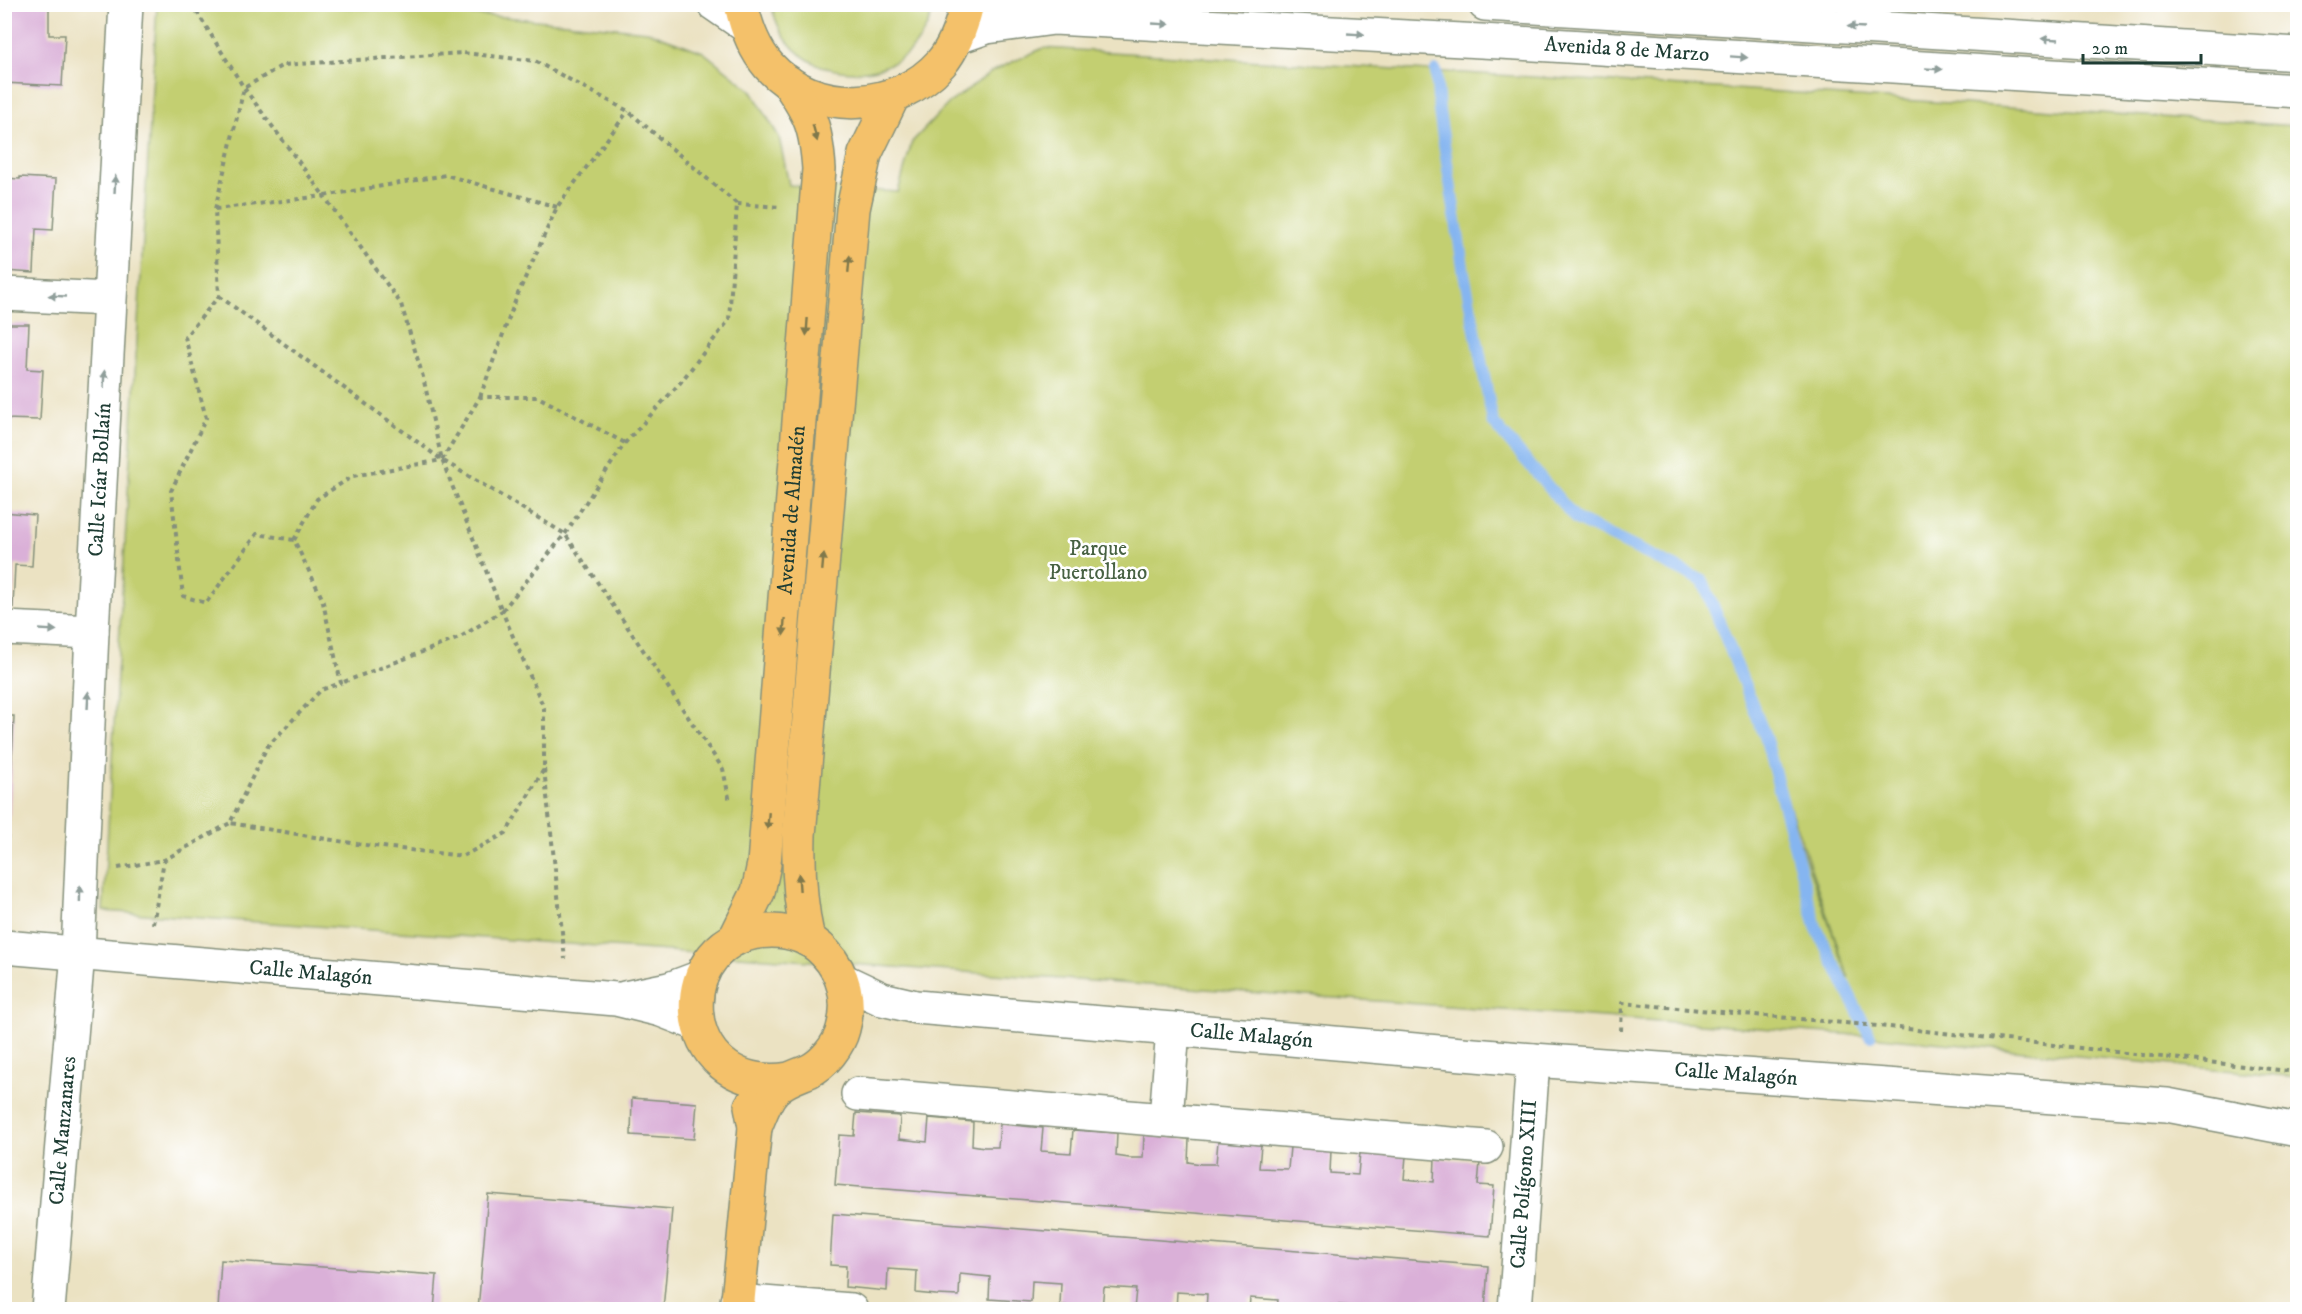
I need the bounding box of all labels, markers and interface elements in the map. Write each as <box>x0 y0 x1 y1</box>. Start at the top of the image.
one-way arrow <box>1151 19 1170 28</box>
one-way arrow <box>1846 23 1865 32</box>
scale bar <box>2083 27 2202 65</box>
one-way arrow <box>1346 30 1365 39</box>
street label: Avenida 8 de Marzo <box>1544 32 1710 68</box>
one-way arrow <box>2041 34 2060 44</box>
text: 20 m <box>2092 38 2128 60</box>
one-way arrow <box>1730 52 1749 62</box>
one-way arrow <box>1924 64 1943 74</box>
one-way arrow <box>811 125 820 143</box>
one-way arrow <box>111 175 120 194</box>
one-way arrow <box>844 254 853 273</box>
one-way arrow <box>47 292 66 301</box>
one-way arrow <box>802 318 812 337</box>
one-way arrow <box>100 370 109 389</box>
street label: Calle Icíar Bollaín <box>83 402 117 557</box>
street label: Avenida de Almadén <box>772 425 812 596</box>
park label: Parque Puertollano <box>1049 536 1147 586</box>
one-way arrow <box>818 553 828 572</box>
one-way arrow <box>779 617 789 636</box>
one-way arrow <box>39 625 58 635</box>
one-way arrow <box>84 690 93 709</box>
one-way arrow <box>763 811 773 830</box>
one-way arrow <box>794 873 804 892</box>
one-way arrow <box>75 885 85 904</box>
street label: Calle Malagón <box>248 955 374 991</box>
street label: Calle Malagón <box>1189 1018 1314 1054</box>
street label: Calle Manzanares <box>44 1055 82 1206</box>
street label: Calle Malagón <box>1674 1057 1799 1092</box>
street label: Calle Polígono XIII <box>1505 1099 1543 1270</box>

